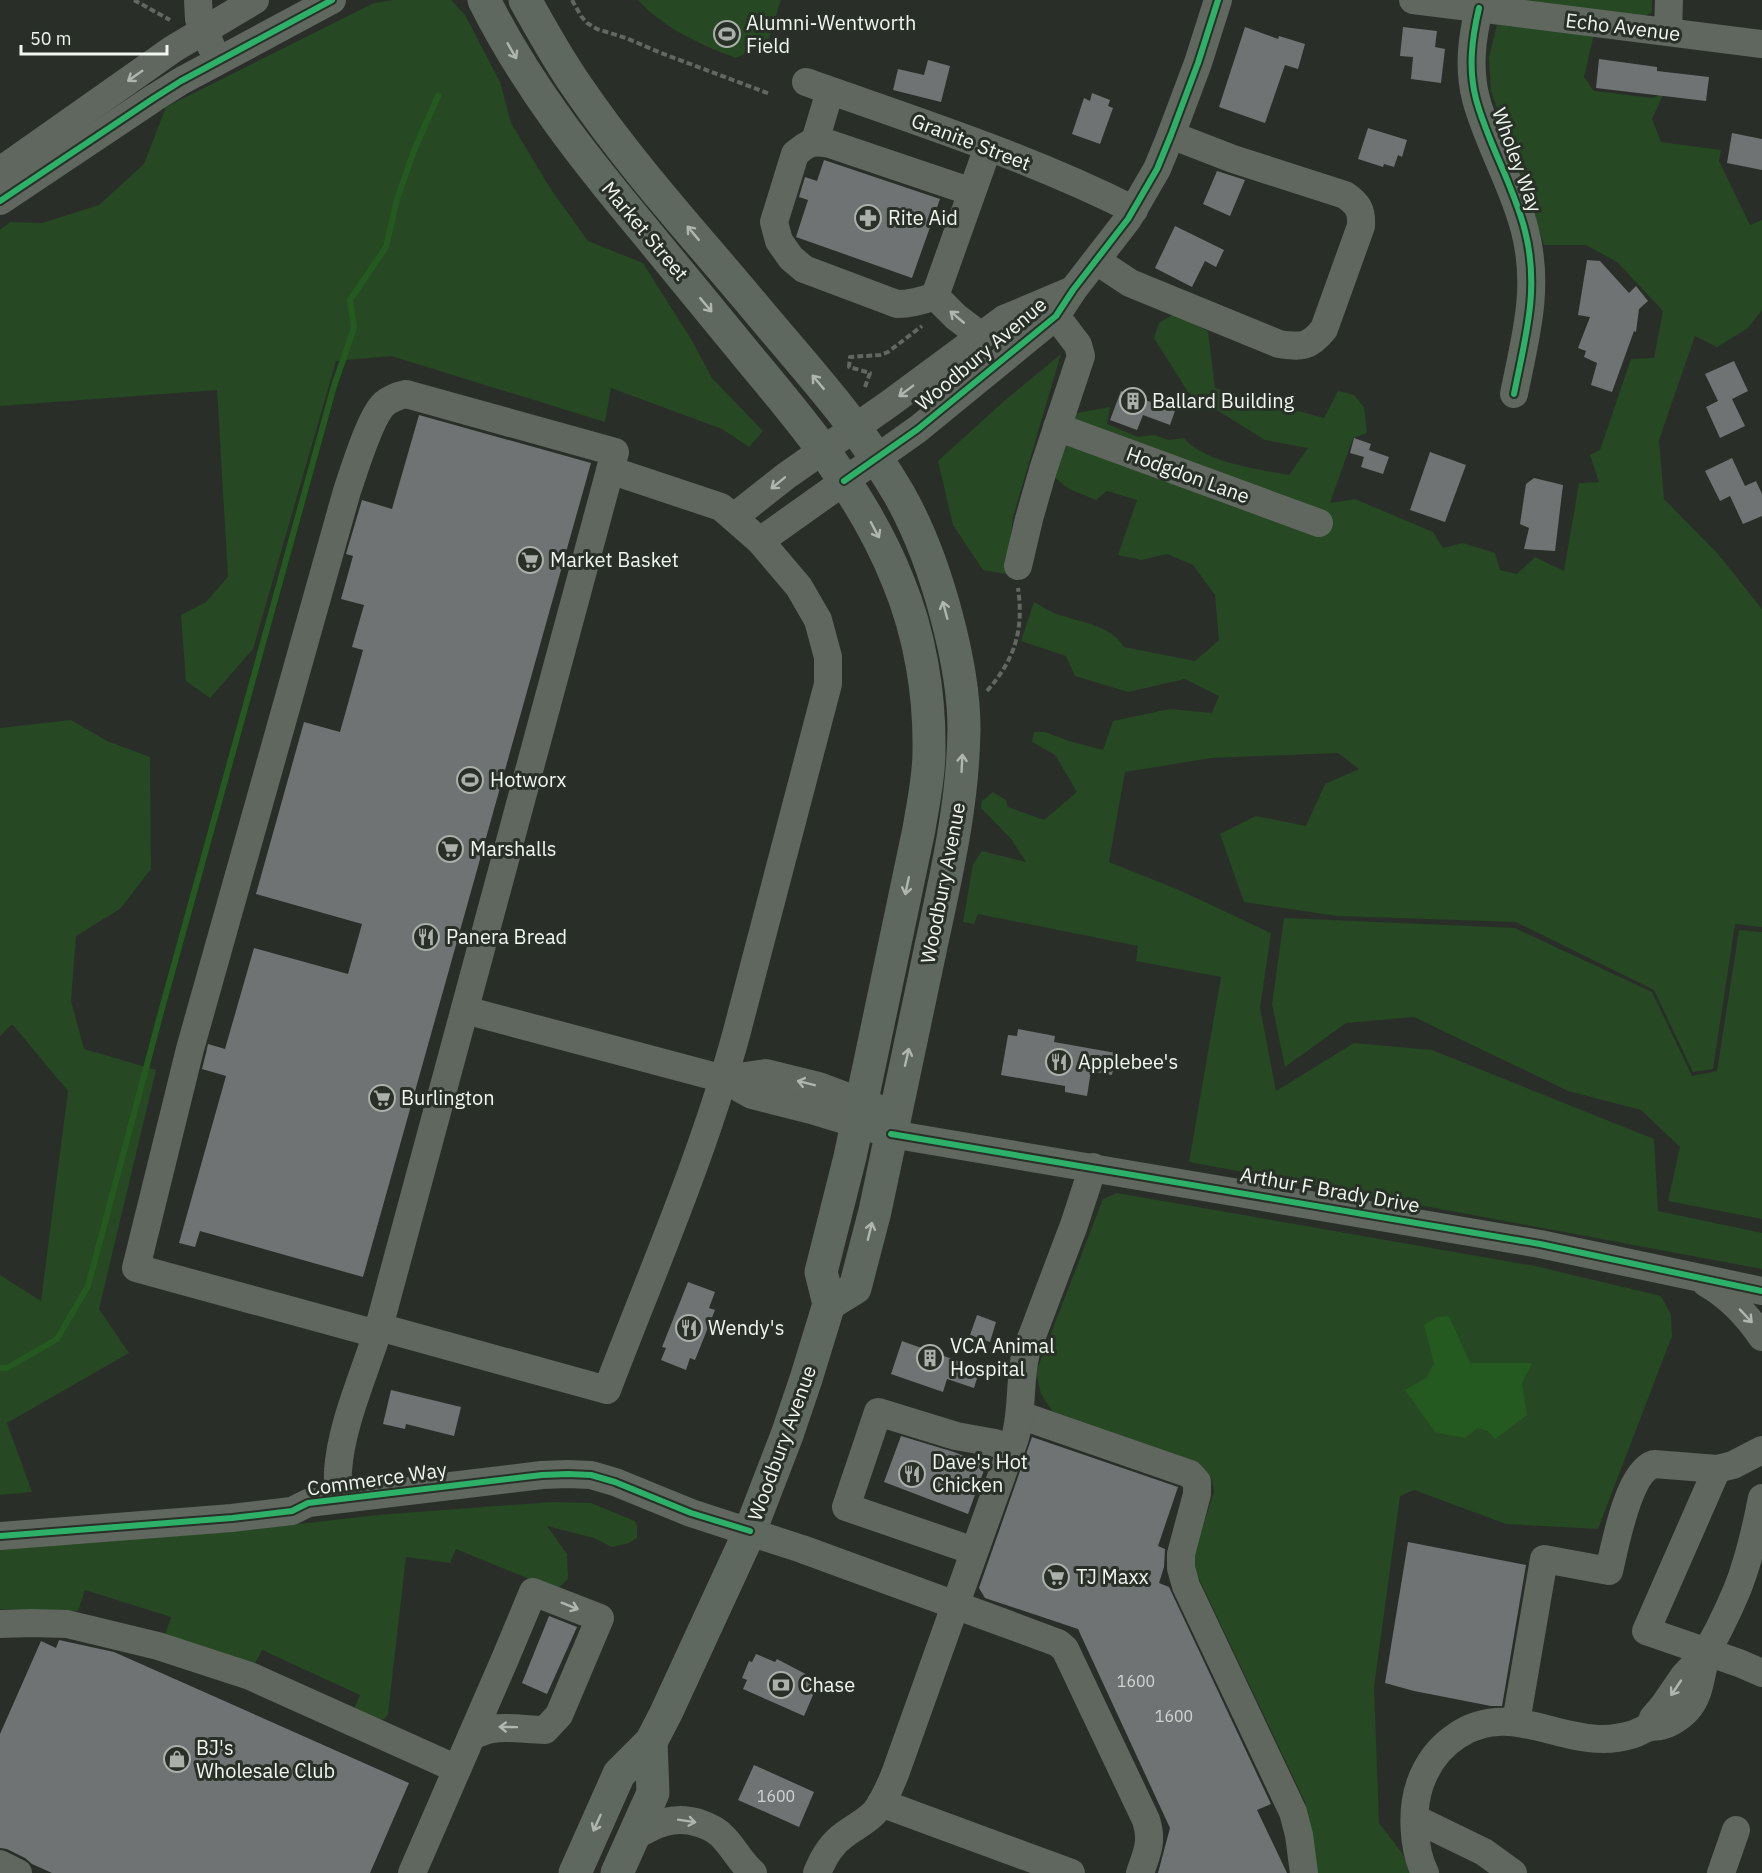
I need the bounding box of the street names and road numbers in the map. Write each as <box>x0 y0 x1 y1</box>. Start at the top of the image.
street label: Echo Avenue <box>1564 6 1682 47</box>
street label: Wholey Way <box>1486 104 1549 216</box>
street label: Granite Street <box>908 106 1035 177</box>
street label: Market Street <box>596 175 695 286</box>
street label: Woodbury Avenue <box>909 291 1052 417</box>
street label: Hodgdon Lane <box>1123 440 1254 509</box>
street label: Woodbury Avenue <box>914 800 971 966</box>
street label: Arthur F Brady Drive <box>1238 1160 1422 1219</box>
street label: Woodbury Avenue <box>741 1361 822 1524</box>
street label: Commerce Way <box>305 1455 448 1502</box>

